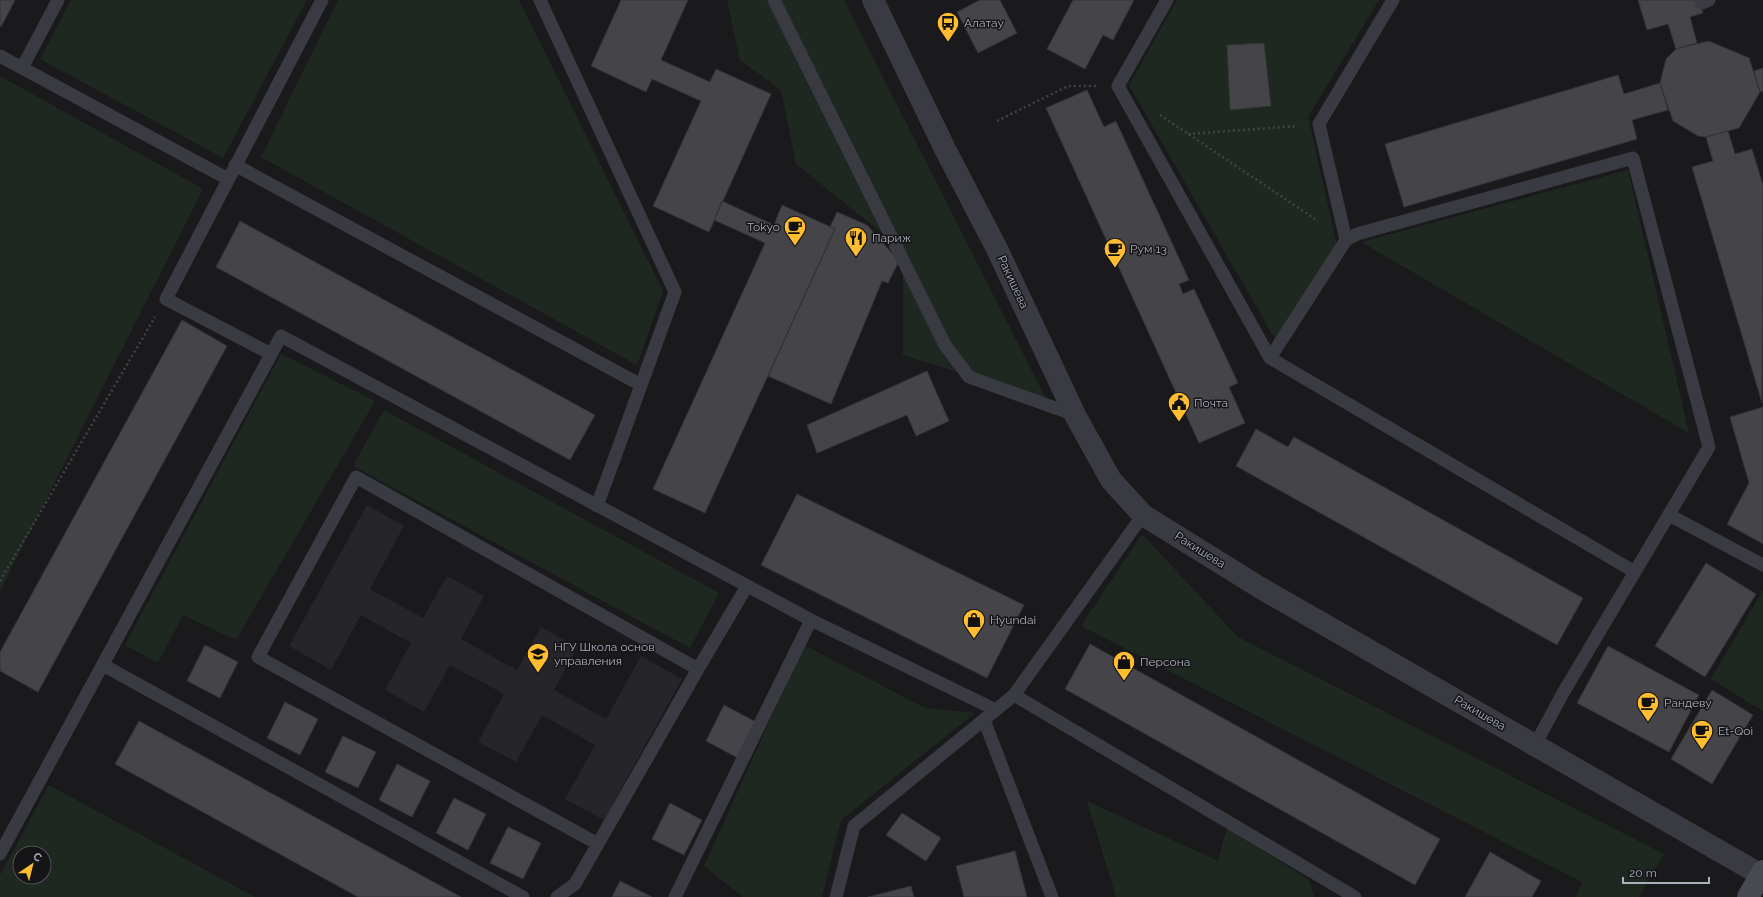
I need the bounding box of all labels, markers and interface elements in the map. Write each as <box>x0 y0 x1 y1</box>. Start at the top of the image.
bus stop icon: Алатау <box>935 10 961 43</box>
place label: Алатау <box>964 16 1004 30</box>
cafe icon: Tokyo <box>782 214 808 247</box>
place label: Tokyo <box>747 220 780 234</box>
restaurant icon: Париж <box>843 225 869 258</box>
place label: Париж <box>872 231 912 245</box>
cafe icon: Рум 13 <box>1102 236 1128 269</box>
place label: Рум 13 <box>1130 242 1167 256</box>
street label: Ракишева <box>995 253 1031 311</box>
public building icon: Почта <box>1166 390 1192 423</box>
place label: Почта <box>1194 396 1228 410</box>
street label: Ракишева <box>1172 529 1228 571</box>
shop icon: Hyundai <box>961 607 987 640</box>
place label: Hyundai <box>990 613 1036 627</box>
place label: НГУ Школа основ управления <box>554 640 655 668</box>
school or university icon: НГУ Школа основ управления <box>525 641 551 674</box>
shop icon: Персона <box>1111 649 1137 682</box>
place label: Персона <box>1140 655 1190 669</box>
cafe icon: Рандеву <box>1635 690 1661 723</box>
street label: Ракишева <box>1452 693 1508 733</box>
place label: Рандеву <box>1664 696 1712 710</box>
cafe icon: Et-Qoi <box>1689 718 1715 751</box>
place label: Et-Qoi <box>1718 724 1753 738</box>
north arrow <box>12 845 52 885</box>
text: С <box>31 850 45 865</box>
scale bar <box>1623 859 1709 885</box>
text: 20 m <box>1629 866 1657 880</box>

